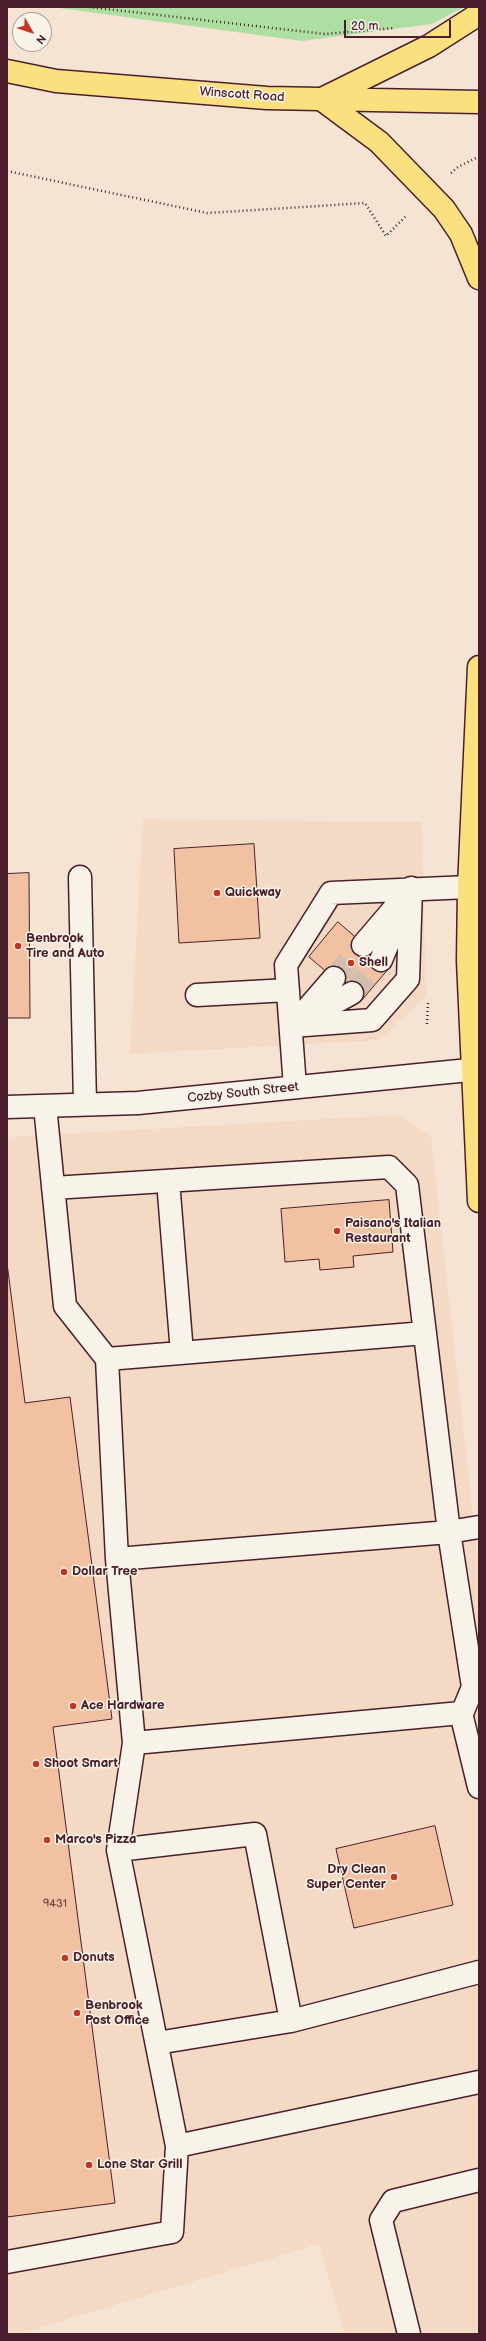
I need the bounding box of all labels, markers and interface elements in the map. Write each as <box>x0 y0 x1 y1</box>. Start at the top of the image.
north arrow <box>12 12 52 52</box>
scale bar <box>346 12 453 38</box>
text: 20 m <box>351 19 378 34</box>
text: N <box>33 32 49 47</box>
street label: Winscott Road <box>199 84 285 106</box>
place label: Quickway <box>225 885 281 901</box>
marker: Quickway <box>212 888 222 898</box>
place label: Benbrook Tire and Auto <box>26 931 104 962</box>
marker: Benbrook Tire and Auto <box>13 941 23 951</box>
place label: Shell <box>359 955 388 971</box>
marker: Shell <box>346 958 356 968</box>
street label: Cozby South Street <box>186 1079 300 1107</box>
place label: Paisano's Italian Restaurant <box>345 1216 441 1247</box>
marker: Paisano's Italian Restaurant <box>332 1226 342 1236</box>
place label: Dollar Tree <box>72 1564 138 1580</box>
marker: Dollar Tree <box>59 1567 69 1577</box>
place label: Ace Hardware <box>81 1698 164 1714</box>
marker: Ace Hardware <box>68 1701 78 1711</box>
place label: Shoot Smart <box>44 1756 118 1772</box>
marker: Shoot Smart <box>31 1759 41 1769</box>
place label: Marco's Pizza <box>55 1832 136 1848</box>
marker: Marco's Pizza <box>42 1835 52 1845</box>
place label: Dry Clean Super Center <box>306 1862 386 1893</box>
marker: Dry Clean Super Center <box>389 1872 399 1882</box>
house number: 9431 <box>43 1897 67 1911</box>
place label: Donuts <box>73 1950 115 1966</box>
marker: Donuts <box>60 1953 70 1963</box>
place label: Benbrook Post Office <box>85 1998 149 2029</box>
marker: Benbrook Post Office <box>72 2008 82 2018</box>
place label: Lone Star Grill <box>97 2157 183 2173</box>
marker: Lone Star Grill <box>84 2160 94 2170</box>

